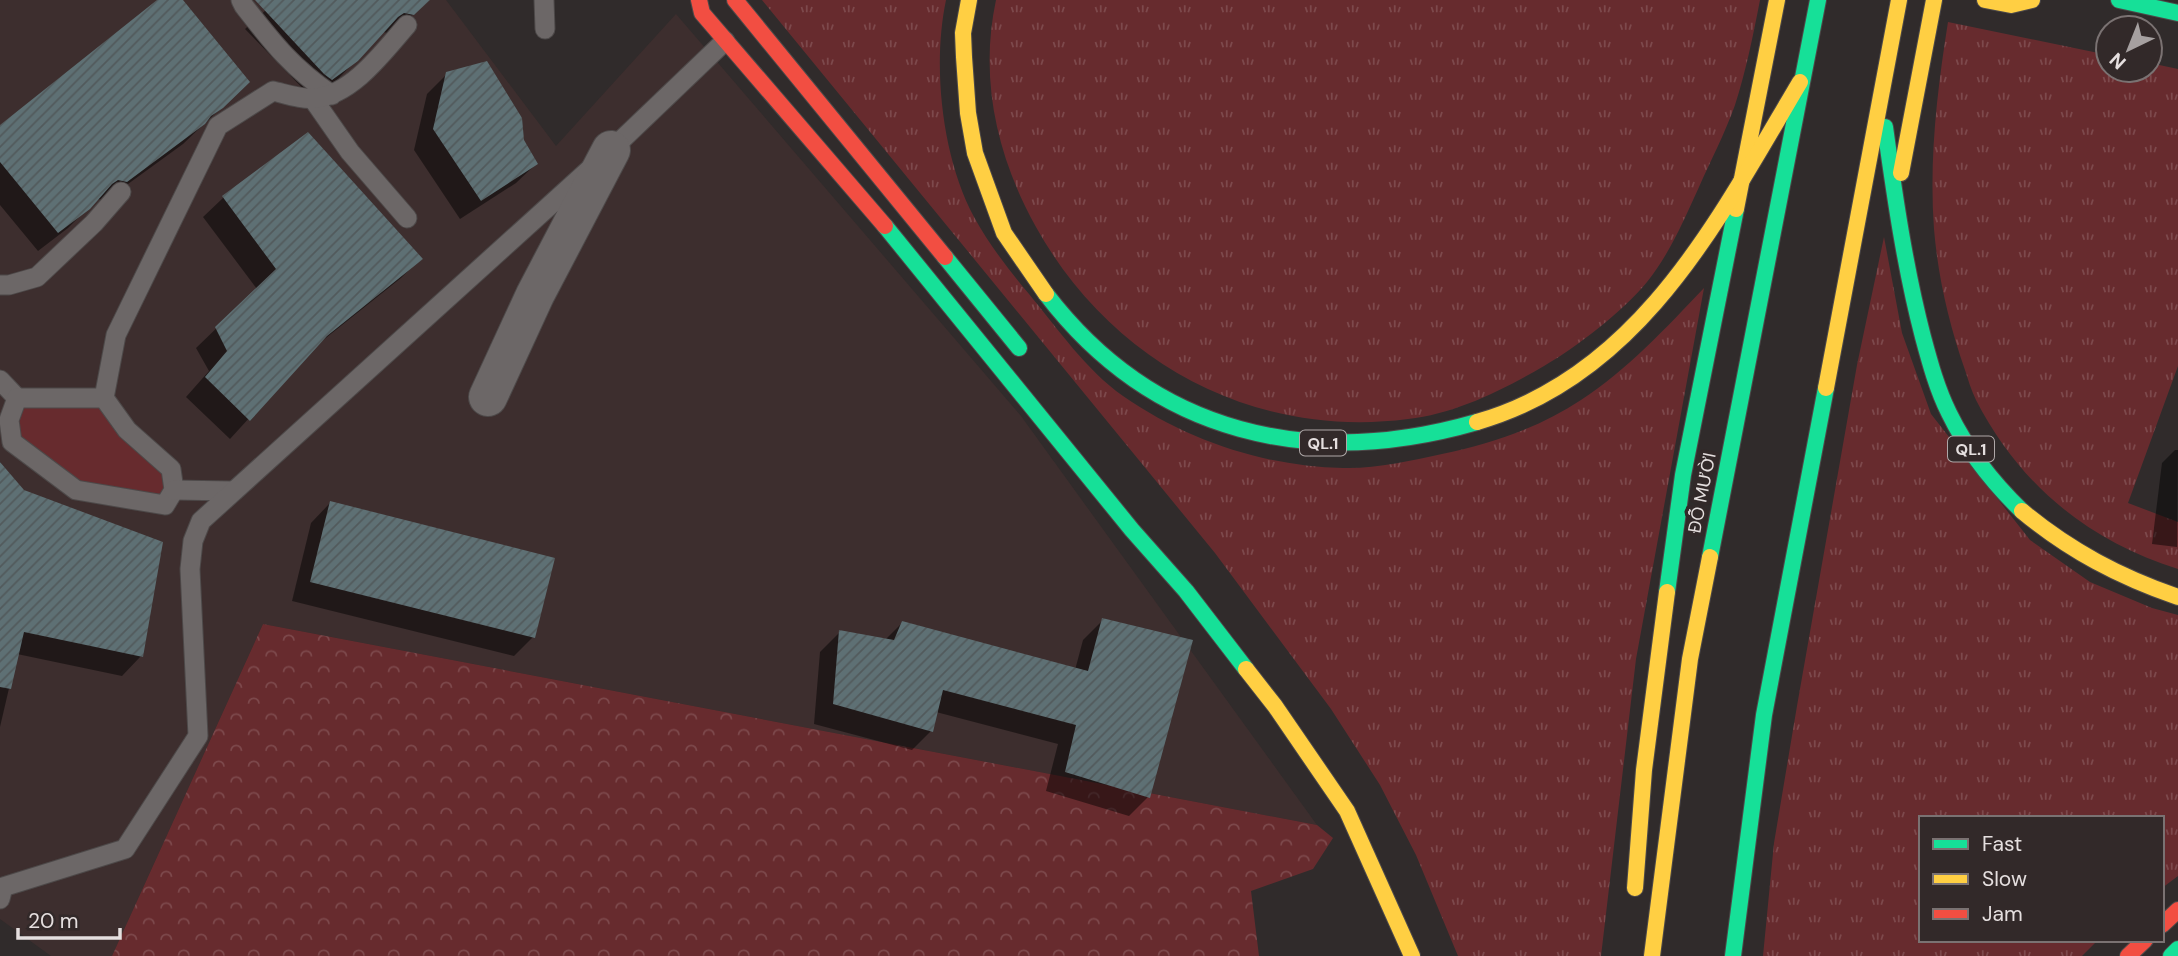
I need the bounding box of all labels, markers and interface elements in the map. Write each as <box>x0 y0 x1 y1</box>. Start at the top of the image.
north arrow <box>2094 14 2164 84</box>
text: N <box>2104 47 2131 75</box>
road number: QL.1 <box>1300 430 1346 456</box>
road number: QL.1 <box>1948 436 1994 462</box>
street label: ĐỖ MƯỜI <box>1682 451 1722 535</box>
legend <box>1919 816 2164 942</box>
text: Fast <box>1982 830 2022 858</box>
text: Slow <box>1982 865 2027 893</box>
scale bar <box>18 897 119 941</box>
text: Jam <box>1982 900 2023 928</box>
text: 20 m <box>28 907 79 935</box>

